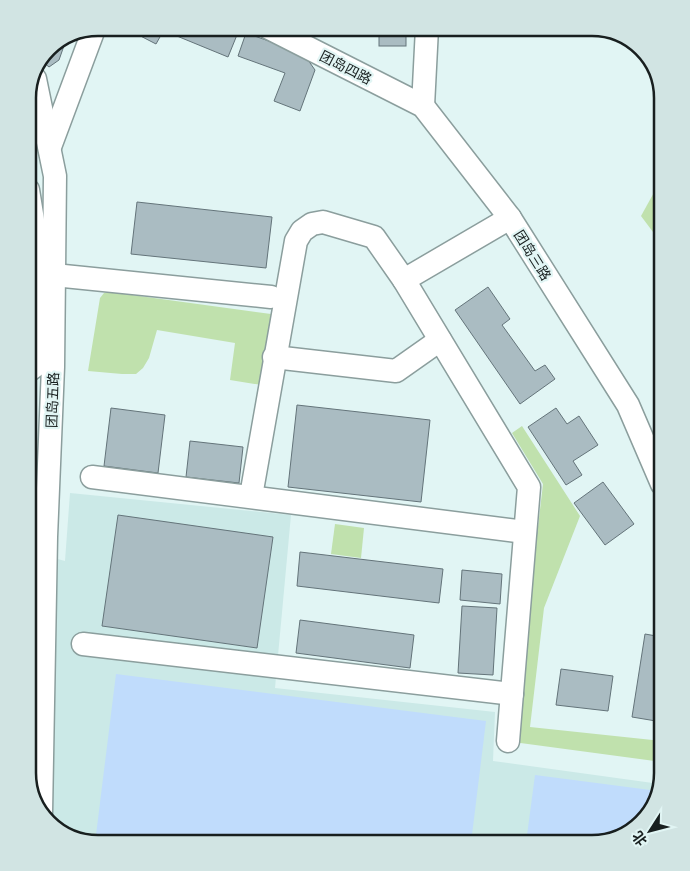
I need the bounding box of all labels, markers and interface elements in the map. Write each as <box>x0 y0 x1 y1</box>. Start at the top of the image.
street label: 团岛四路 <box>317 47 375 87</box>
street label: 团岛三路 <box>511 227 555 283</box>
street label: 团岛五路 <box>43 372 61 428</box>
north arrow <box>625 806 675 856</box>
text: 北 <box>628 828 650 850</box>

